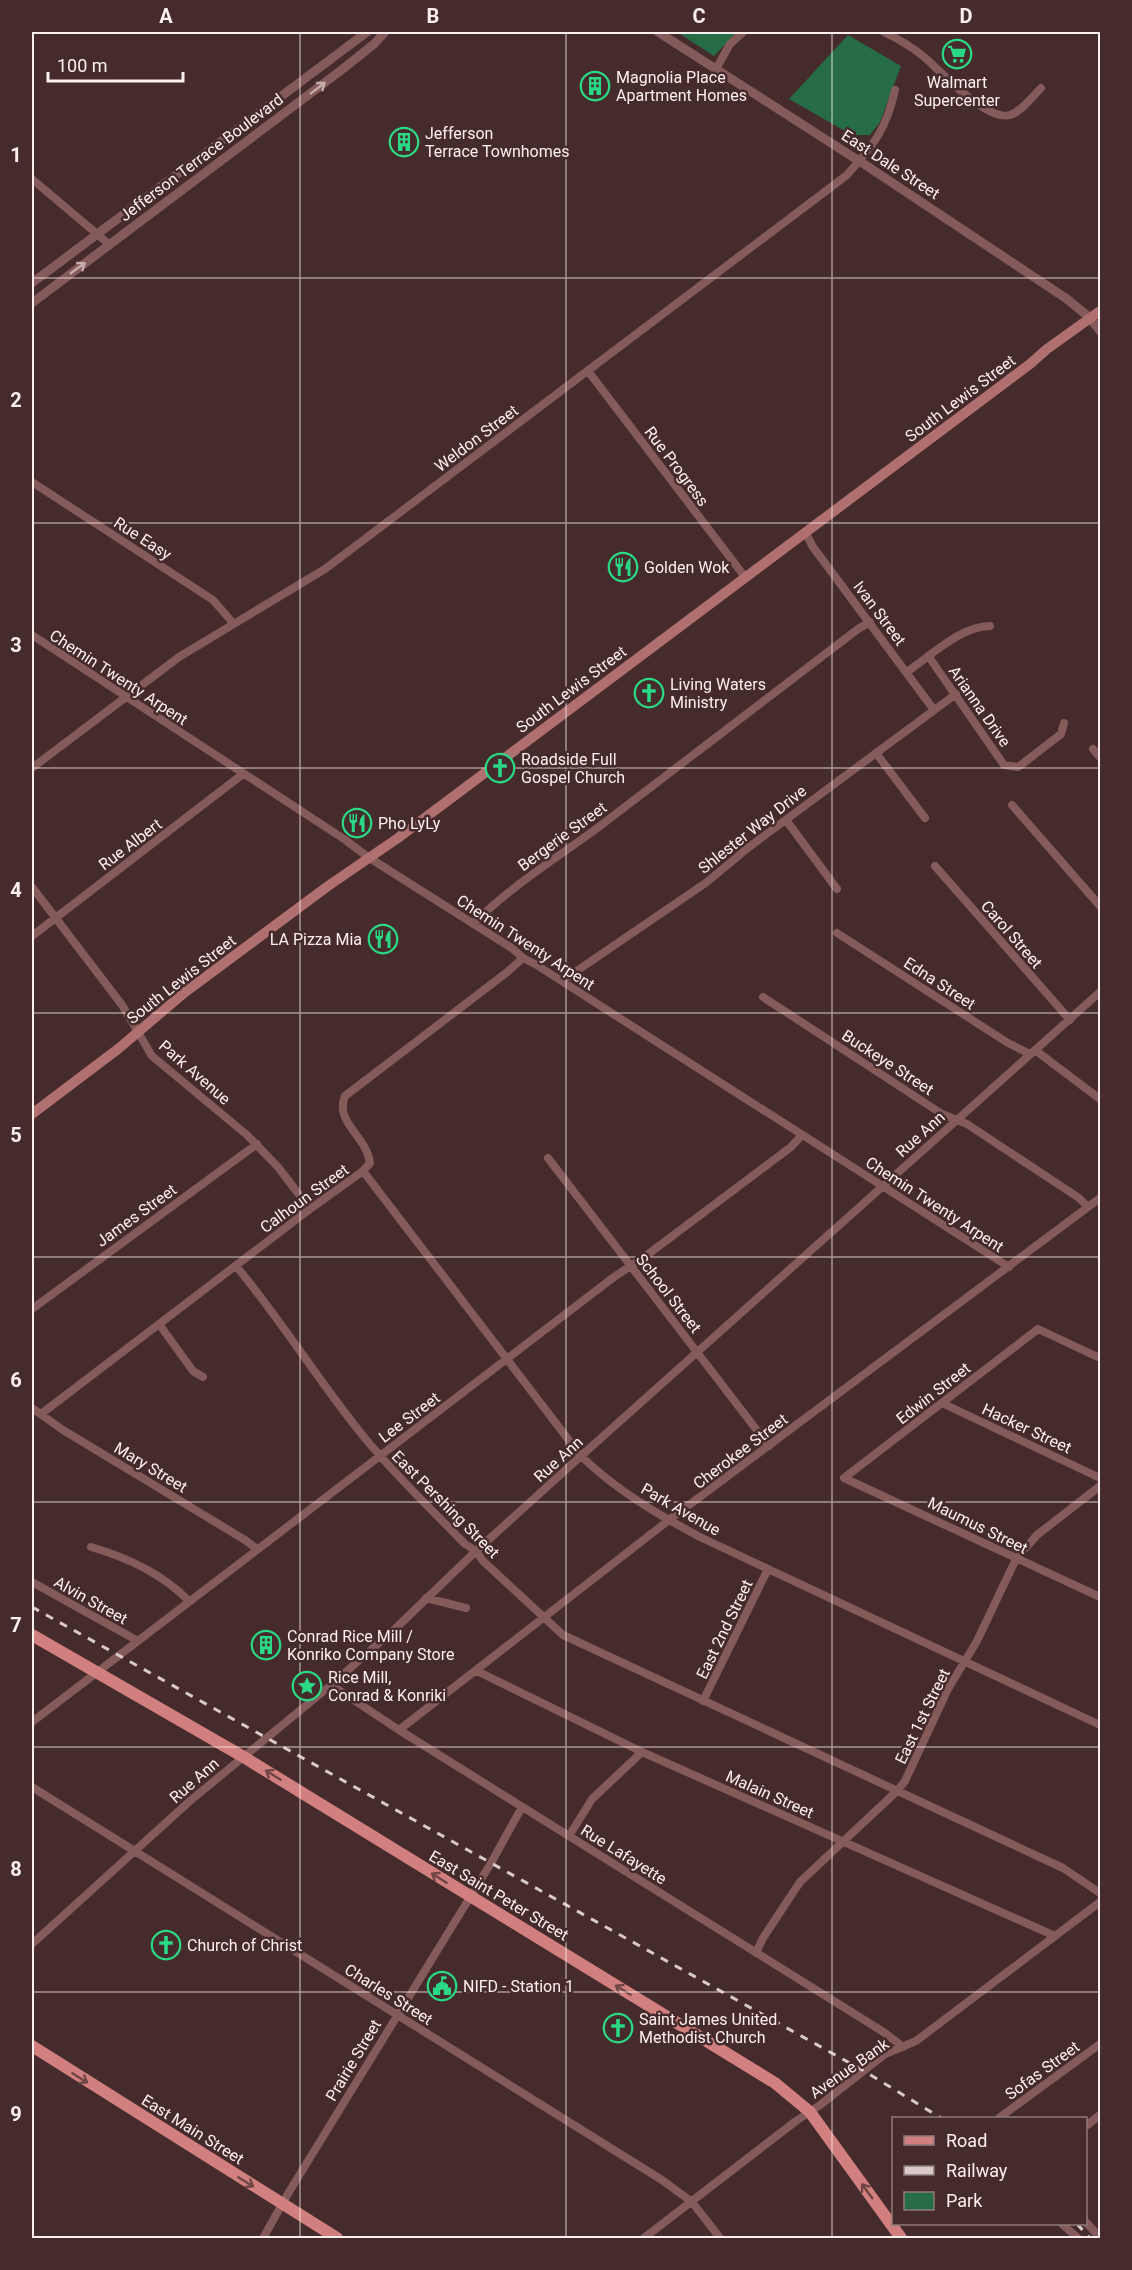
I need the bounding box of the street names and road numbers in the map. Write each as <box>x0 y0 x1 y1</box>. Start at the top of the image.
street label: Jefferson Terrace Boulevard <box>116 90 287 225</box>
street label: East Dale Street <box>838 126 943 203</box>
street label: South Lewis Street <box>902 351 1019 446</box>
street label: Weldon Street <box>431 401 522 476</box>
street label: Rue Progress <box>640 423 713 510</box>
street label: Rue Easy <box>110 513 175 564</box>
street label: Ivan Street <box>849 577 910 649</box>
street label: Chemin Twenty Arpent <box>46 626 191 729</box>
street label: South Lewis Street <box>513 642 630 737</box>
street label: Arianna Drive <box>945 662 1015 751</box>
street label: Shlester Way Drive <box>694 781 810 878</box>
street label: Bergerie Street <box>514 798 610 875</box>
street label: Rue Albert <box>95 815 166 874</box>
street label: Chemin Twenty Arpent <box>453 891 598 994</box>
street label: Carol Street <box>977 897 1046 972</box>
street label: South Lewis Street <box>123 931 240 1028</box>
street label: Edna Street <box>900 953 979 1014</box>
street label: Buckeye Street <box>838 1026 937 1099</box>
street label: Park Avenue <box>155 1036 234 1109</box>
street label: Rue Ann <box>892 1107 949 1161</box>
street label: Chemin Twenty Arpent <box>862 1153 1007 1256</box>
street label: Calhoun Street <box>256 1160 352 1237</box>
street label: James Street <box>92 1180 180 1251</box>
street label: School Street <box>632 1250 705 1337</box>
street label: Edwin Street <box>892 1359 974 1428</box>
street label: Lee Street <box>375 1388 444 1447</box>
street label: Hacker Street <box>979 1399 1075 1457</box>
street label: Cherokee Street <box>689 1410 791 1493</box>
street label: Rue Ann <box>530 1432 587 1486</box>
street label: Mary Street <box>111 1438 191 1497</box>
street label: East Pershing Street <box>388 1447 503 1562</box>
street label: Park Avenue <box>638 1479 724 1540</box>
street label: Maumus Street <box>925 1493 1031 1558</box>
street label: Alvin Street <box>51 1572 131 1628</box>
street label: East 2nd Street <box>692 1576 757 1682</box>
street label: East 1st Street <box>891 1665 954 1767</box>
street label: Rue Ann <box>166 1754 223 1807</box>
street label: Malain Street <box>723 1767 817 1822</box>
street label: Rue Lafayette <box>577 1821 670 1888</box>
street label: East Saint Peter Street <box>426 1846 572 1945</box>
street label: Charles Street <box>341 1960 436 2029</box>
street label: Prairie Street <box>322 2016 385 2104</box>
street label: Avenue Bank <box>806 2034 893 2103</box>
street label: Sofas Street <box>1001 2037 1083 2104</box>
street label: East Main Street <box>138 2090 247 2168</box>

